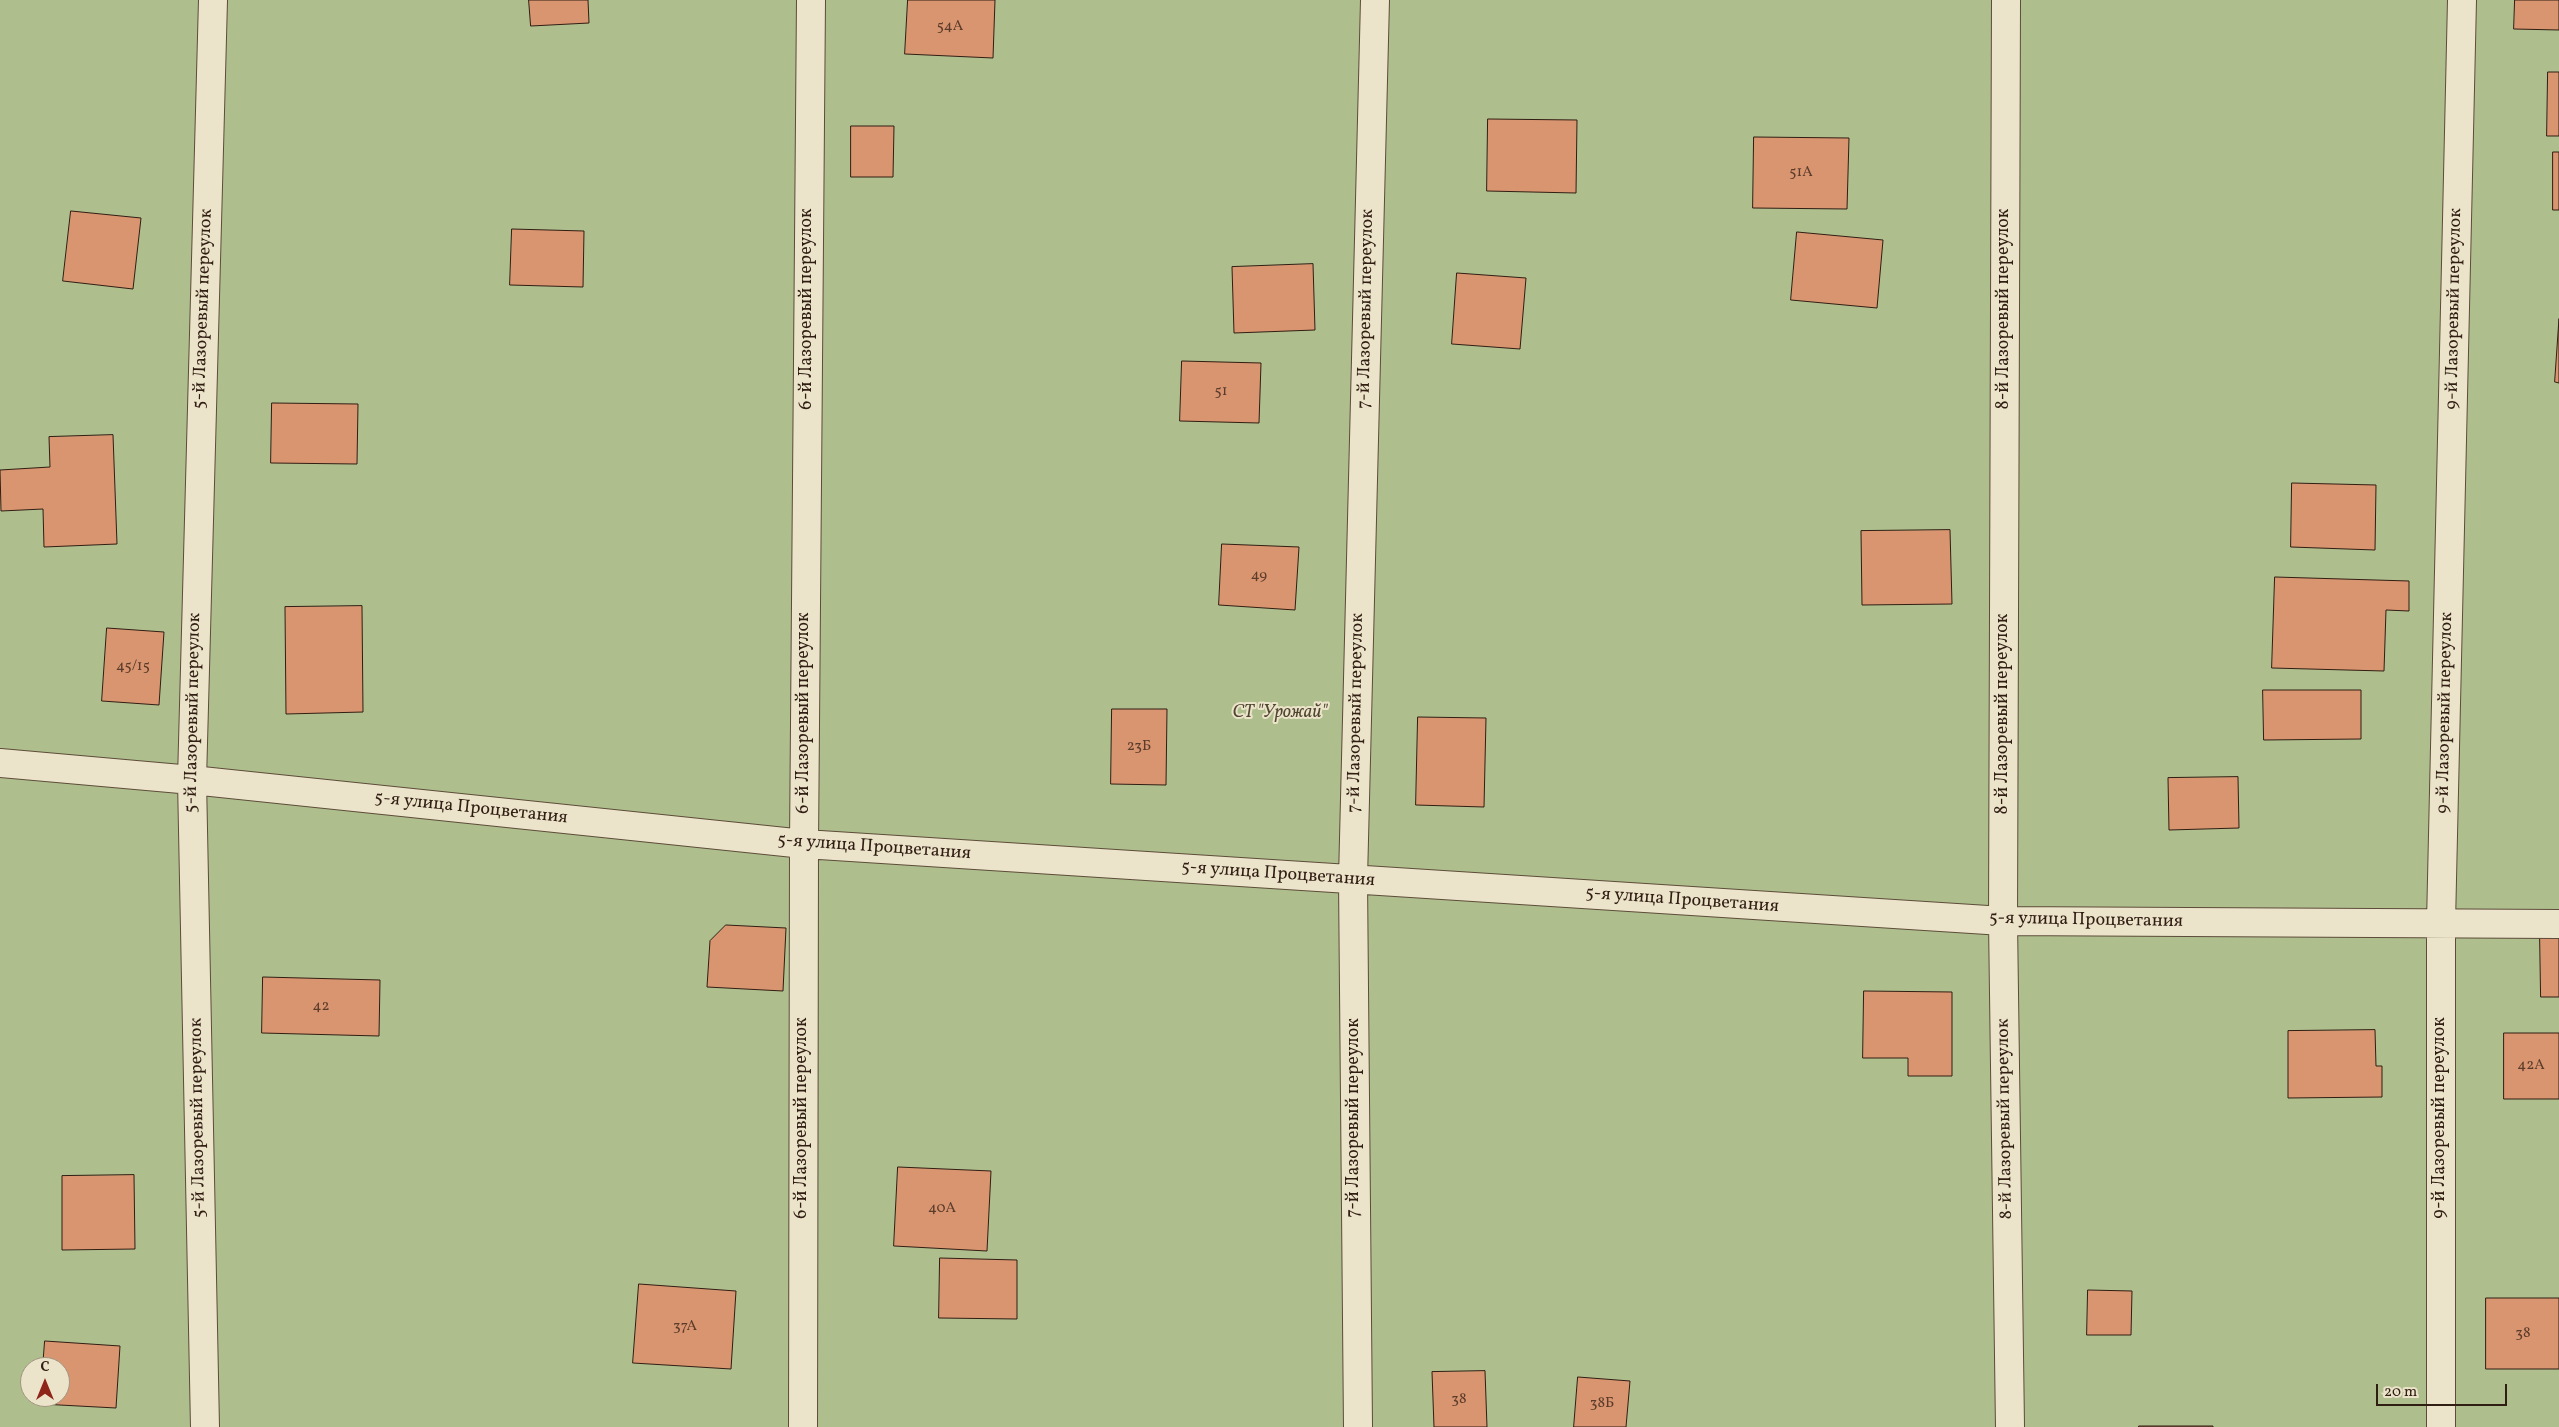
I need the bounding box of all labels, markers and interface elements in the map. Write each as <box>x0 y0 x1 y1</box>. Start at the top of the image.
house number: 54А <box>937 18 963 36</box>
house number: 51А <box>1789 164 1813 182</box>
street label: 5-й Лазоревый переулок <box>190 208 218 410</box>
street label: 6-й Лазоревый переулок <box>797 208 819 410</box>
street label: 9-й Лазоревый переулок <box>2442 208 2468 410</box>
street label: 7-й Лазоревый переулок <box>1354 209 1380 409</box>
street label: 8-й Лазоревый переулок <box>1994 209 2016 409</box>
house number: 51 <box>1214 383 1228 401</box>
house number: 49 <box>1251 567 1267 585</box>
street label: 6-й Лазоревый переулок <box>794 612 816 814</box>
street label: 9-й Лазоревый переулок <box>2433 612 2459 814</box>
street label: 5-й Лазоревый переулок <box>181 613 207 813</box>
street label: 7-й Лазоревый переулок <box>1344 613 1370 813</box>
street label: 8-й Лазоревый переулок <box>1993 614 2015 814</box>
house number: 45/15 <box>116 658 150 676</box>
park label: СТ "Урожай" <box>1233 703 1327 725</box>
house number: 23Б <box>1127 738 1151 756</box>
street label: 5-я улица Процветания <box>373 788 569 830</box>
street label: 5-я улица Процветания <box>776 830 972 866</box>
street label: 5-я улица Процветания <box>1180 857 1376 893</box>
street label: 5-я улица Процветания <box>1584 883 1780 919</box>
street label: 5-я улица Процветания <box>1989 909 2183 933</box>
house number: 42 <box>312 998 330 1016</box>
street label: 6-й Лазоревый переулок <box>792 1017 814 1219</box>
street label: 9-й Лазоревый переулок <box>2430 1017 2452 1219</box>
street label: 5-й Лазоревый переулок <box>186 1018 212 1218</box>
street label: 7-й Лазоревый переулок <box>1344 1018 1366 1218</box>
street label: 8-й Лазоревый переулок <box>1993 1018 2019 1220</box>
house number: 42А <box>2517 1057 2545 1075</box>
house number: 40А <box>928 1200 956 1218</box>
house number: 37А <box>673 1318 697 1336</box>
house number: 38 <box>2515 1325 2531 1343</box>
north arrow <box>20 1357 70 1407</box>
text: С <box>40 1358 50 1377</box>
scale bar <box>2379 1374 2510 1406</box>
text: 20 m <box>2384 1382 2417 1403</box>
house number: 38 <box>1451 1391 1467 1409</box>
house number: 38Б <box>1590 1395 1614 1413</box>

